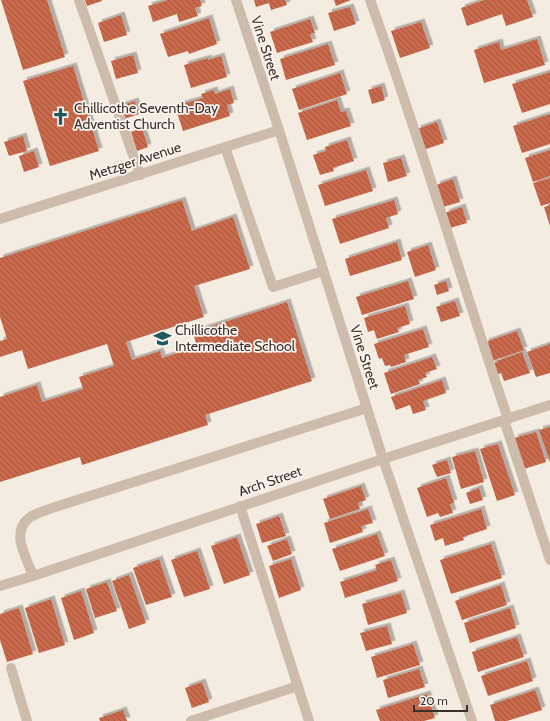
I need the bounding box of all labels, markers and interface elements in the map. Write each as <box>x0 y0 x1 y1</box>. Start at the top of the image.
street label: Vine Street <box>247 14 285 83</box>
place label: Chillicothe Seventh-Day Adventist Church <box>74 99 218 133</box>
church icon: Chillicothe Seventh-Day Adventist Church <box>51 106 71 126</box>
street label: Metzger Avenue <box>87 138 183 184</box>
place label: Chillicothe Intermediate School <box>175 321 296 355</box>
street label: Vine Street <box>346 323 384 392</box>
school or university icon: Chillicothe Intermediate School <box>152 328 172 348</box>
street label: Arch Street <box>236 462 304 500</box>
scale bar <box>414 687 467 713</box>
text: 20 m <box>420 693 448 708</box>

